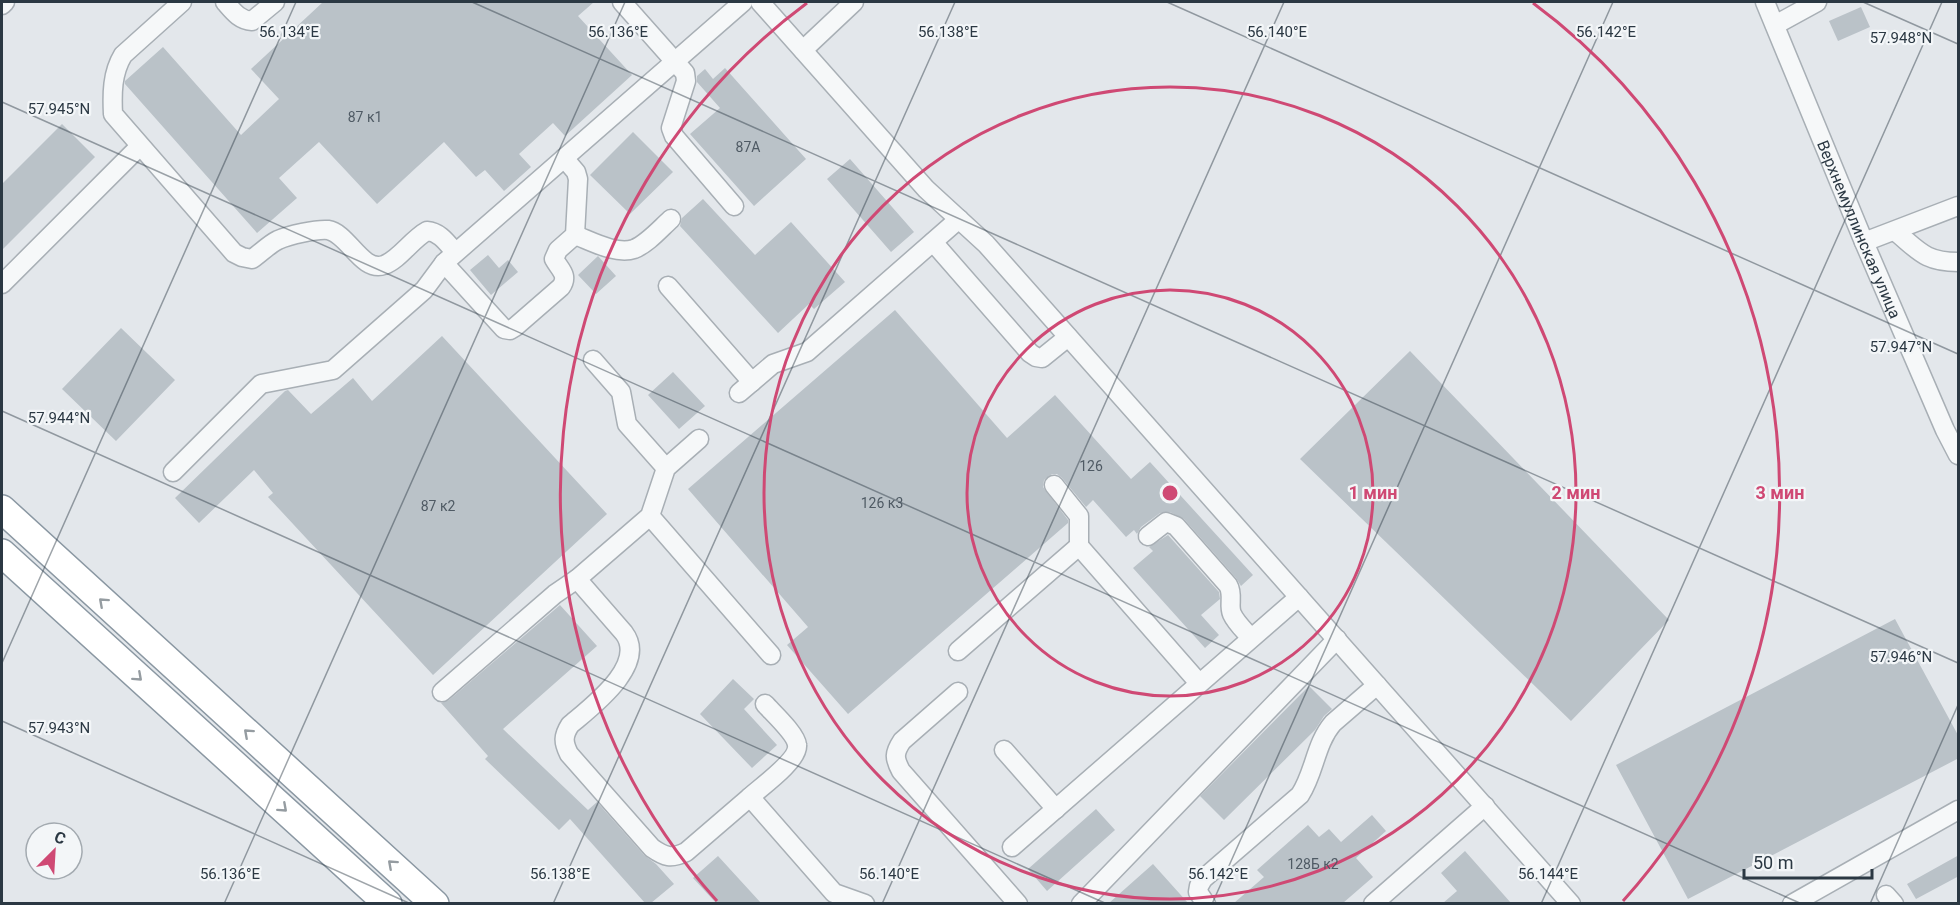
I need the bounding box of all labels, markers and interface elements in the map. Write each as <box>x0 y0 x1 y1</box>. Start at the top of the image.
text: 56.134°E <box>259 23 320 41</box>
text: 56.136°E <box>588 23 649 41</box>
text: 56.138°E <box>918 23 979 41</box>
text: 56.140°E <box>1247 23 1308 41</box>
text: 56.142°E <box>1576 23 1637 41</box>
text: 57.948°N <box>1870 29 1932 47</box>
text: 57.945°N <box>28 100 90 118</box>
house number: 87 к1 <box>348 109 382 125</box>
street label: Верхнемуллинская улица <box>1813 137 1905 321</box>
house number: 87А <box>736 139 760 155</box>
text: 57.947°N <box>1870 338 1932 356</box>
text: 57.944°N <box>28 409 90 427</box>
house number: 126 <box>1079 458 1103 474</box>
text: 1 мин <box>1349 482 1397 503</box>
text: 2 мин <box>1552 482 1600 503</box>
text: 3 мин <box>1756 482 1804 503</box>
centre of rings <box>1160 483 1180 503</box>
house number: 126 к3 <box>861 495 903 511</box>
house number: 87 к2 <box>421 498 455 514</box>
one-way arrow <box>100 598 110 609</box>
text: 57.946°N <box>1870 648 1932 666</box>
one-way arrow <box>131 670 142 681</box>
text: 57.943°N <box>28 719 90 737</box>
one-way arrow <box>244 729 254 740</box>
one-way arrow <box>276 801 287 812</box>
north arrow <box>24 821 84 881</box>
text: С <box>51 827 69 849</box>
scale bar <box>1744 842 1872 880</box>
text: 50 m <box>1753 852 1793 873</box>
house number: 128Б к2 <box>1287 856 1339 872</box>
one-way arrow <box>388 860 399 871</box>
text: 56.136°E <box>200 865 261 883</box>
text: 56.138°E <box>530 865 591 883</box>
text: 56.140°E <box>859 865 920 883</box>
text: 56.142°E <box>1188 865 1249 883</box>
text: 56.144°E <box>1518 865 1579 883</box>

